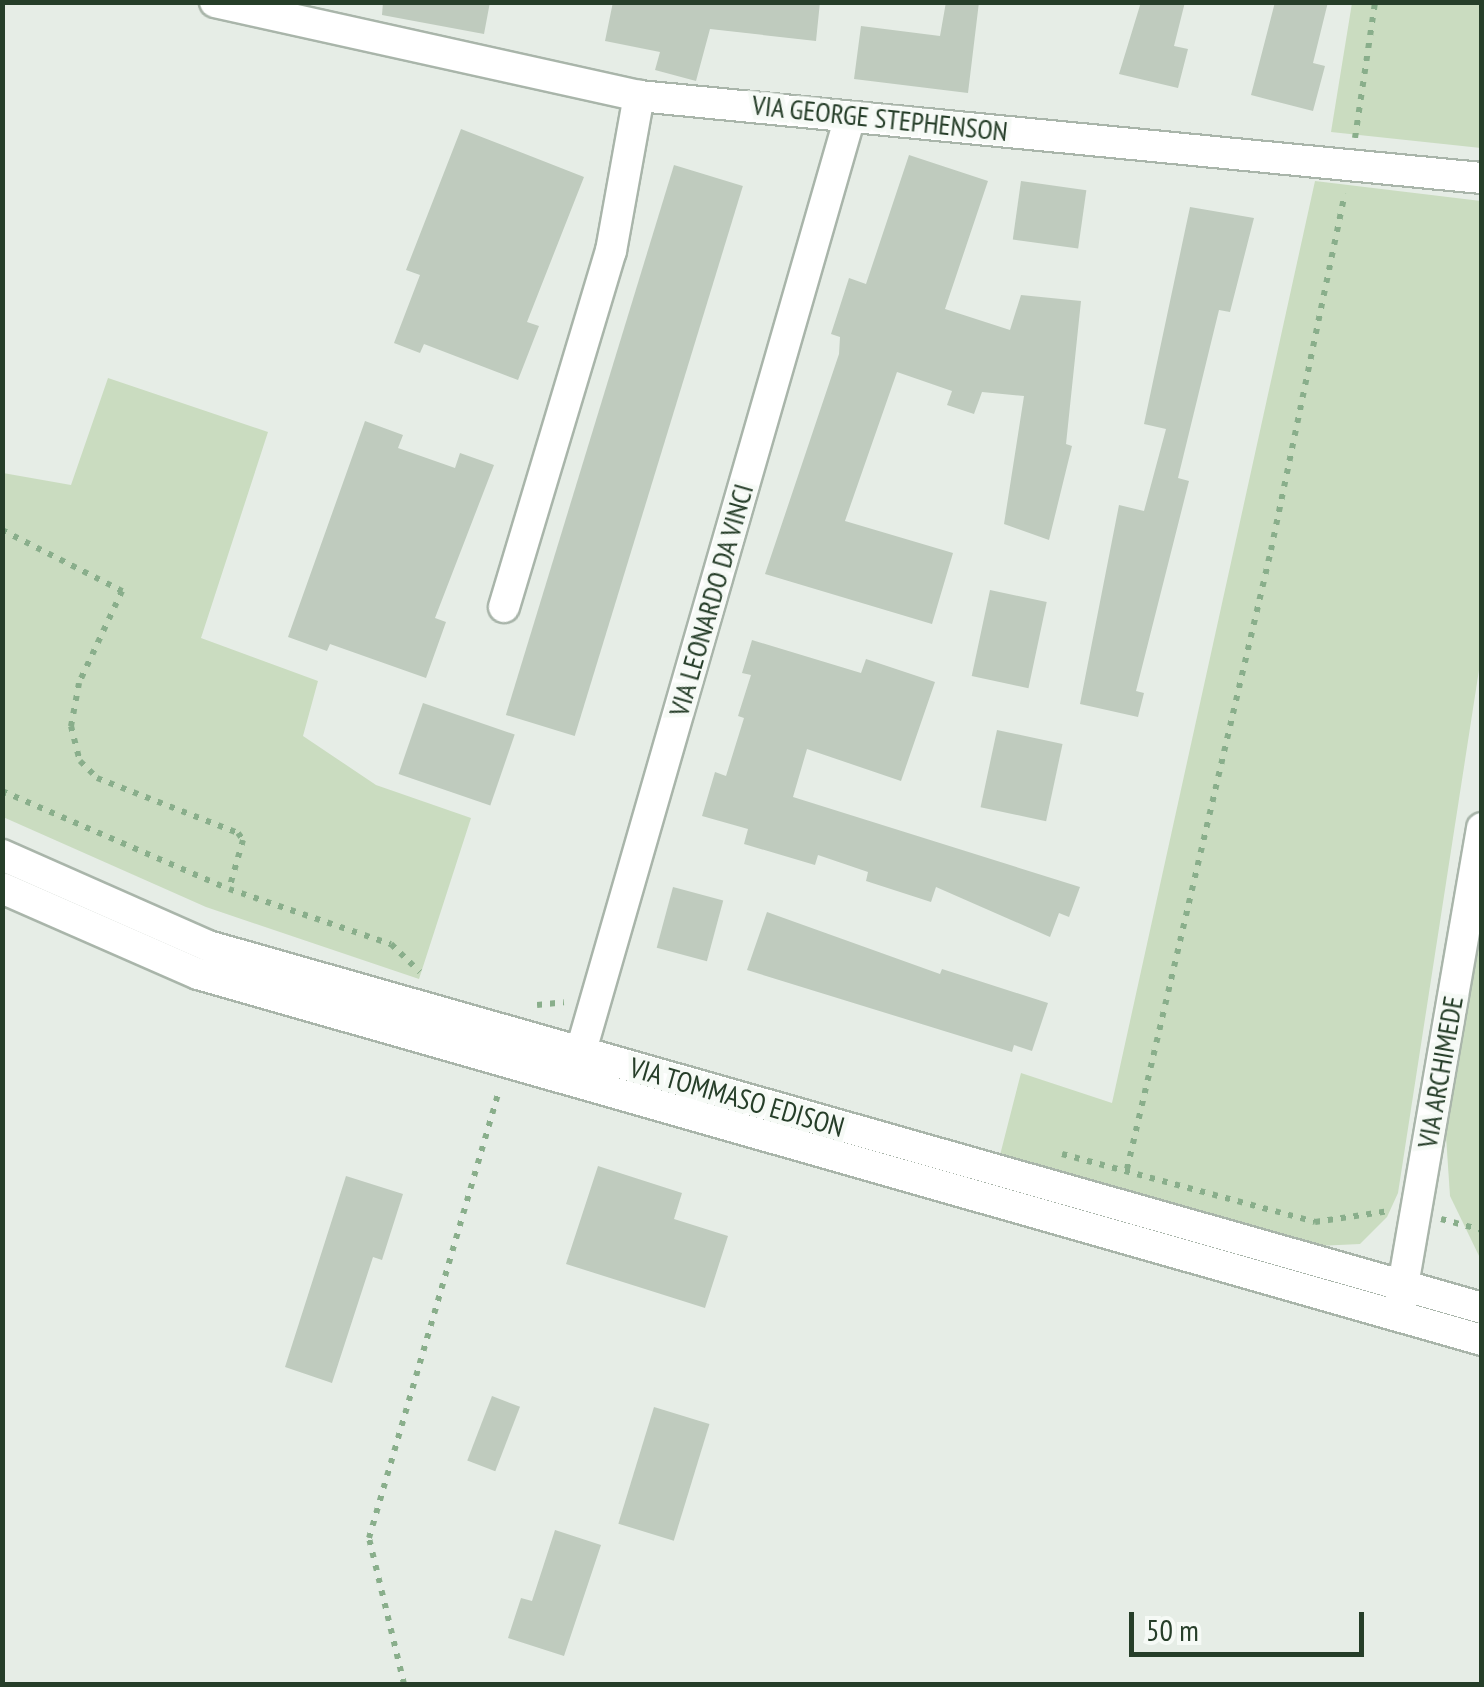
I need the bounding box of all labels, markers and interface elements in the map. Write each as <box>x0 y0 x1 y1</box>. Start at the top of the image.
street label: VIA GEORGE STEPHENSON <box>750 88 1010 148</box>
street label: VIA LEONARDO DA VINCI <box>661 479 761 721</box>
street label: VIA ARCHIMEDE <box>1410 993 1470 1151</box>
street label: VIA TOMMASO EDISON <box>625 1050 849 1144</box>
scale bar <box>1134 1592 1369 1654</box>
text: 50 m <box>1146 1610 1199 1649</box>

